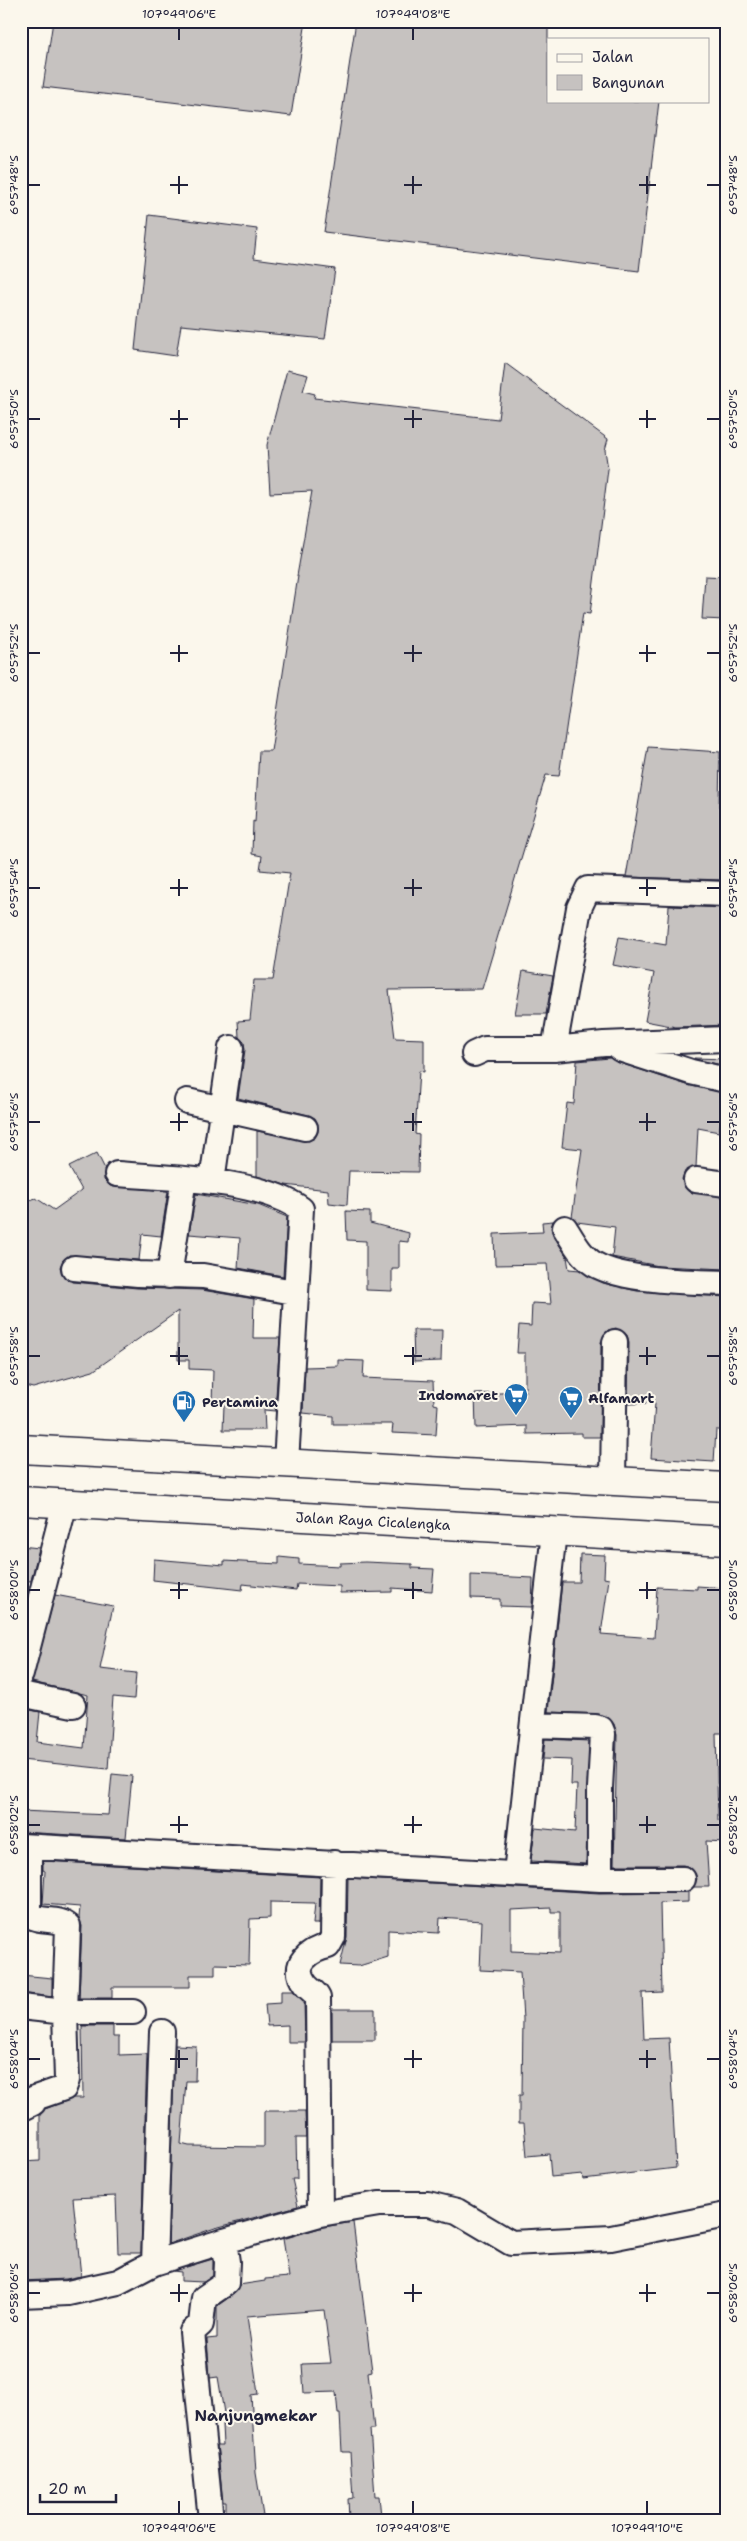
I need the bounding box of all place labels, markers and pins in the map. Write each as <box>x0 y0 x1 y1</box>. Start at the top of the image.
supermarket icon: Indomaret <box>503 1382 529 1416</box>
supermarket icon: Alfamart <box>558 1385 584 1419</box>
place label: Indomaret <box>419 1386 498 1404</box>
fuel station icon: Pertamina <box>171 1389 197 1423</box>
place label: Alfamart <box>588 1389 655 1407</box>
place label: Pertamina <box>202 1393 278 1411</box>

